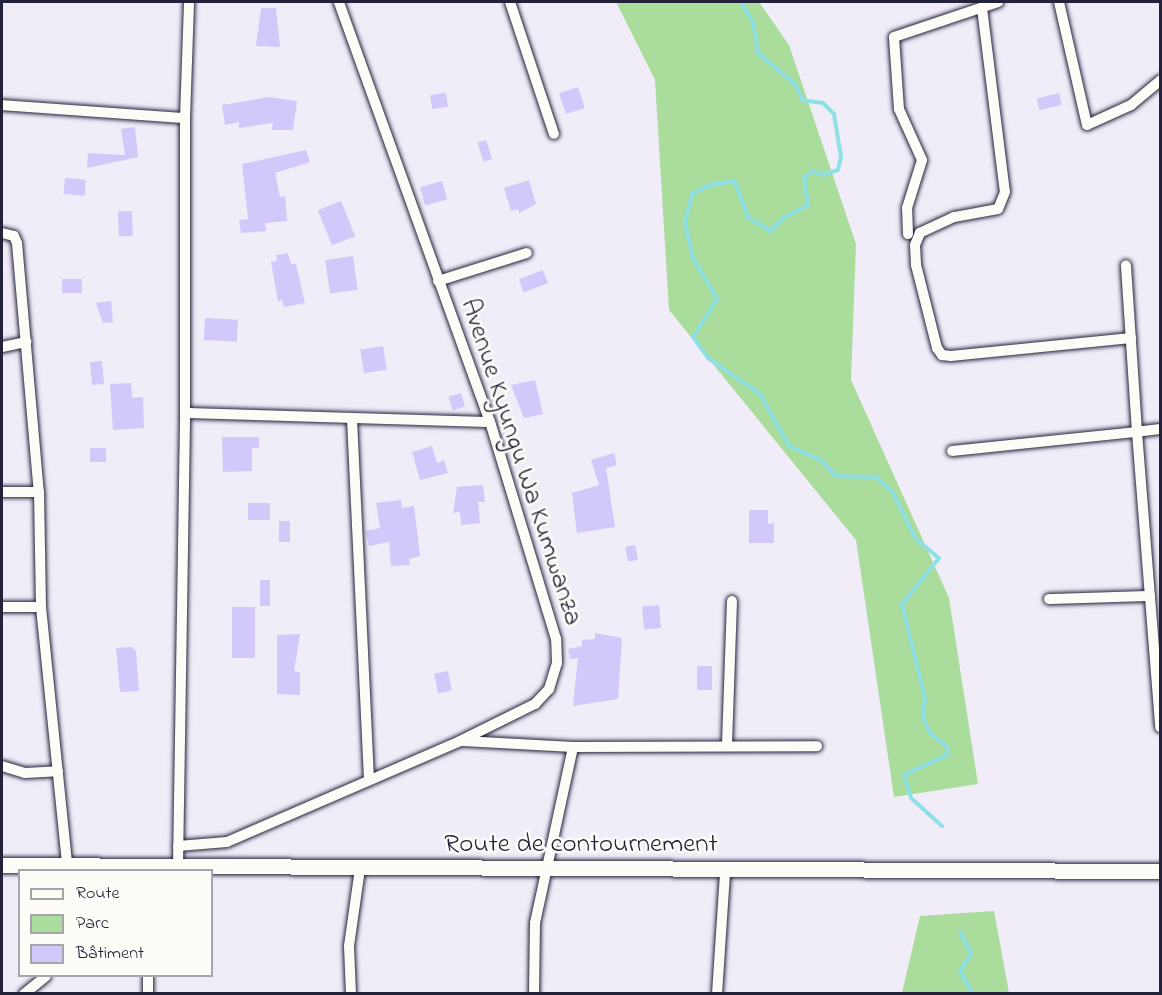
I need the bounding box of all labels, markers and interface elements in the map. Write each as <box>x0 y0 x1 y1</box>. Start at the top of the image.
street label: Avenue Kyungu Wa Kumwanza <box>453 295 589 629</box>
street label: Route de contournement <box>444 829 718 861</box>
legend <box>18 869 213 977</box>
text: Route <box>76 881 120 907</box>
text: Parc <box>76 911 109 937</box>
text: Bâtiment <box>76 941 144 967</box>

